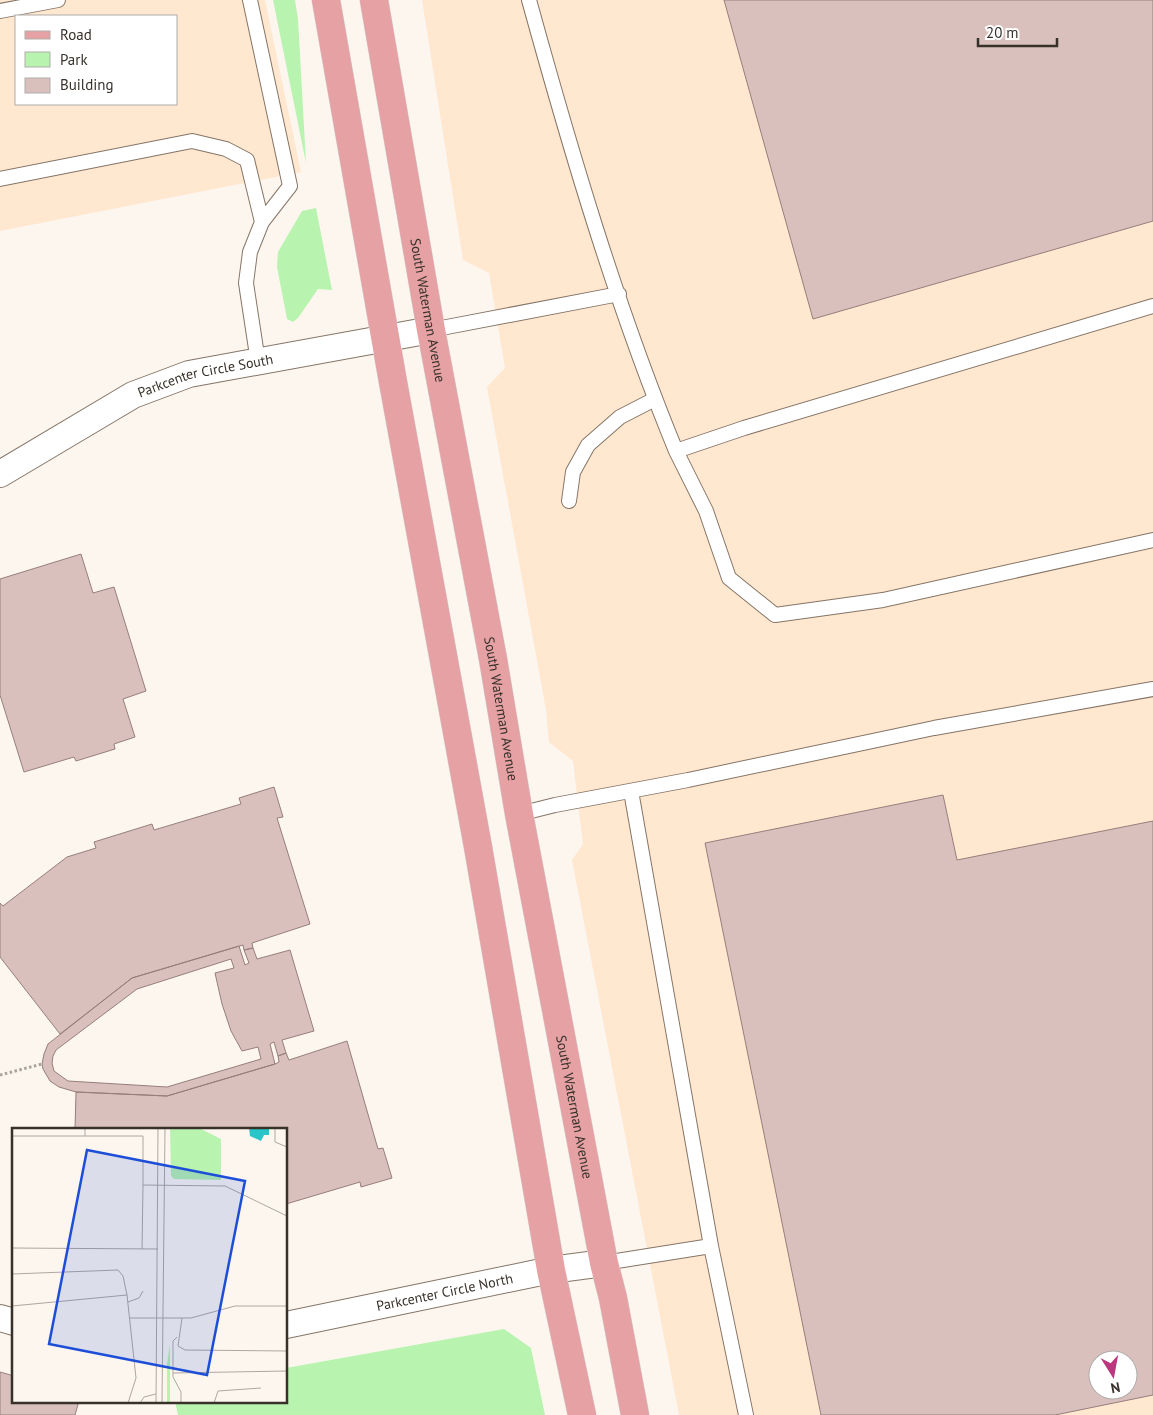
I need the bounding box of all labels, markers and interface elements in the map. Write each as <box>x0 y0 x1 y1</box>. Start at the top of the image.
legend <box>15 15 178 105</box>
scale bar <box>978 15 1057 47</box>
text: 20 m <box>986 23 1019 42</box>
text: Road <box>60 25 92 44</box>
text: Park <box>60 50 88 69</box>
text: Building <box>60 75 114 94</box>
street label: South Waterman Avenue <box>406 237 450 384</box>
street label: Parkcenter Circle South <box>135 350 274 401</box>
street label: South Waterman Avenue <box>480 635 522 782</box>
street label: South Waterman Avenue <box>552 1034 597 1180</box>
inset map <box>12 1128 288 1402</box>
street label: Parkcenter Circle North <box>375 1269 515 1315</box>
north arrow <box>1088 1350 1138 1400</box>
text: N <box>1109 1378 1122 1397</box>

